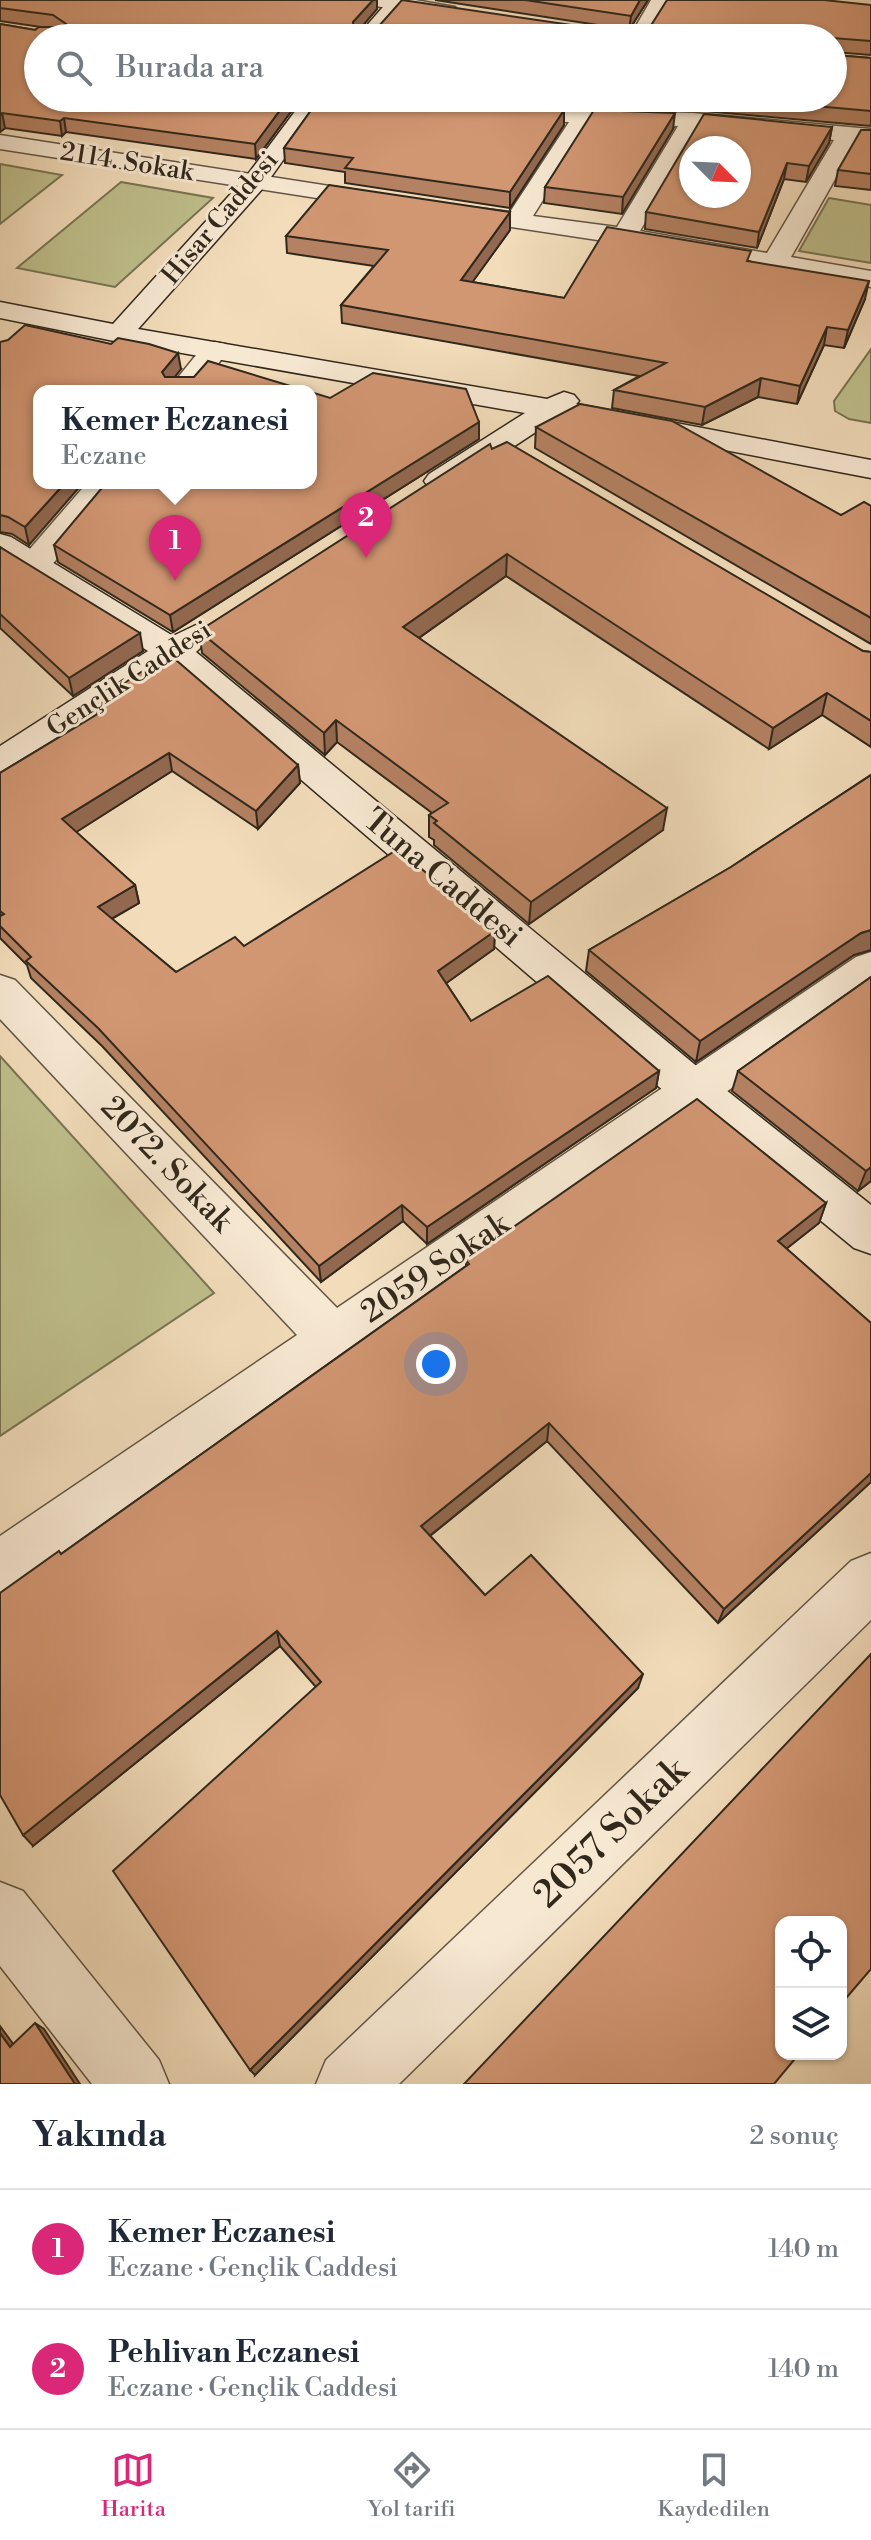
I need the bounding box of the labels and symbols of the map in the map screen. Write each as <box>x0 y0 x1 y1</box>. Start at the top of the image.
street label: 2114. Sokak <box>58 136 197 189</box>
north arrow <box>679 136 751 208</box>
street label: Hisar Caddesi <box>155 145 285 291</box>
pin: 2 <box>340 492 392 558</box>
pin: 1 <box>149 515 201 581</box>
street label: Gençlik Caddesi <box>41 614 217 744</box>
street label: Tuna Caddesi <box>355 800 531 956</box>
street label: 2072. Sokak <box>92 1088 243 1242</box>
street label: 2059 Sokak <box>353 1203 519 1332</box>
your location <box>416 1344 456 1384</box>
street label: 2057 Sokak <box>524 1746 700 1918</box>

